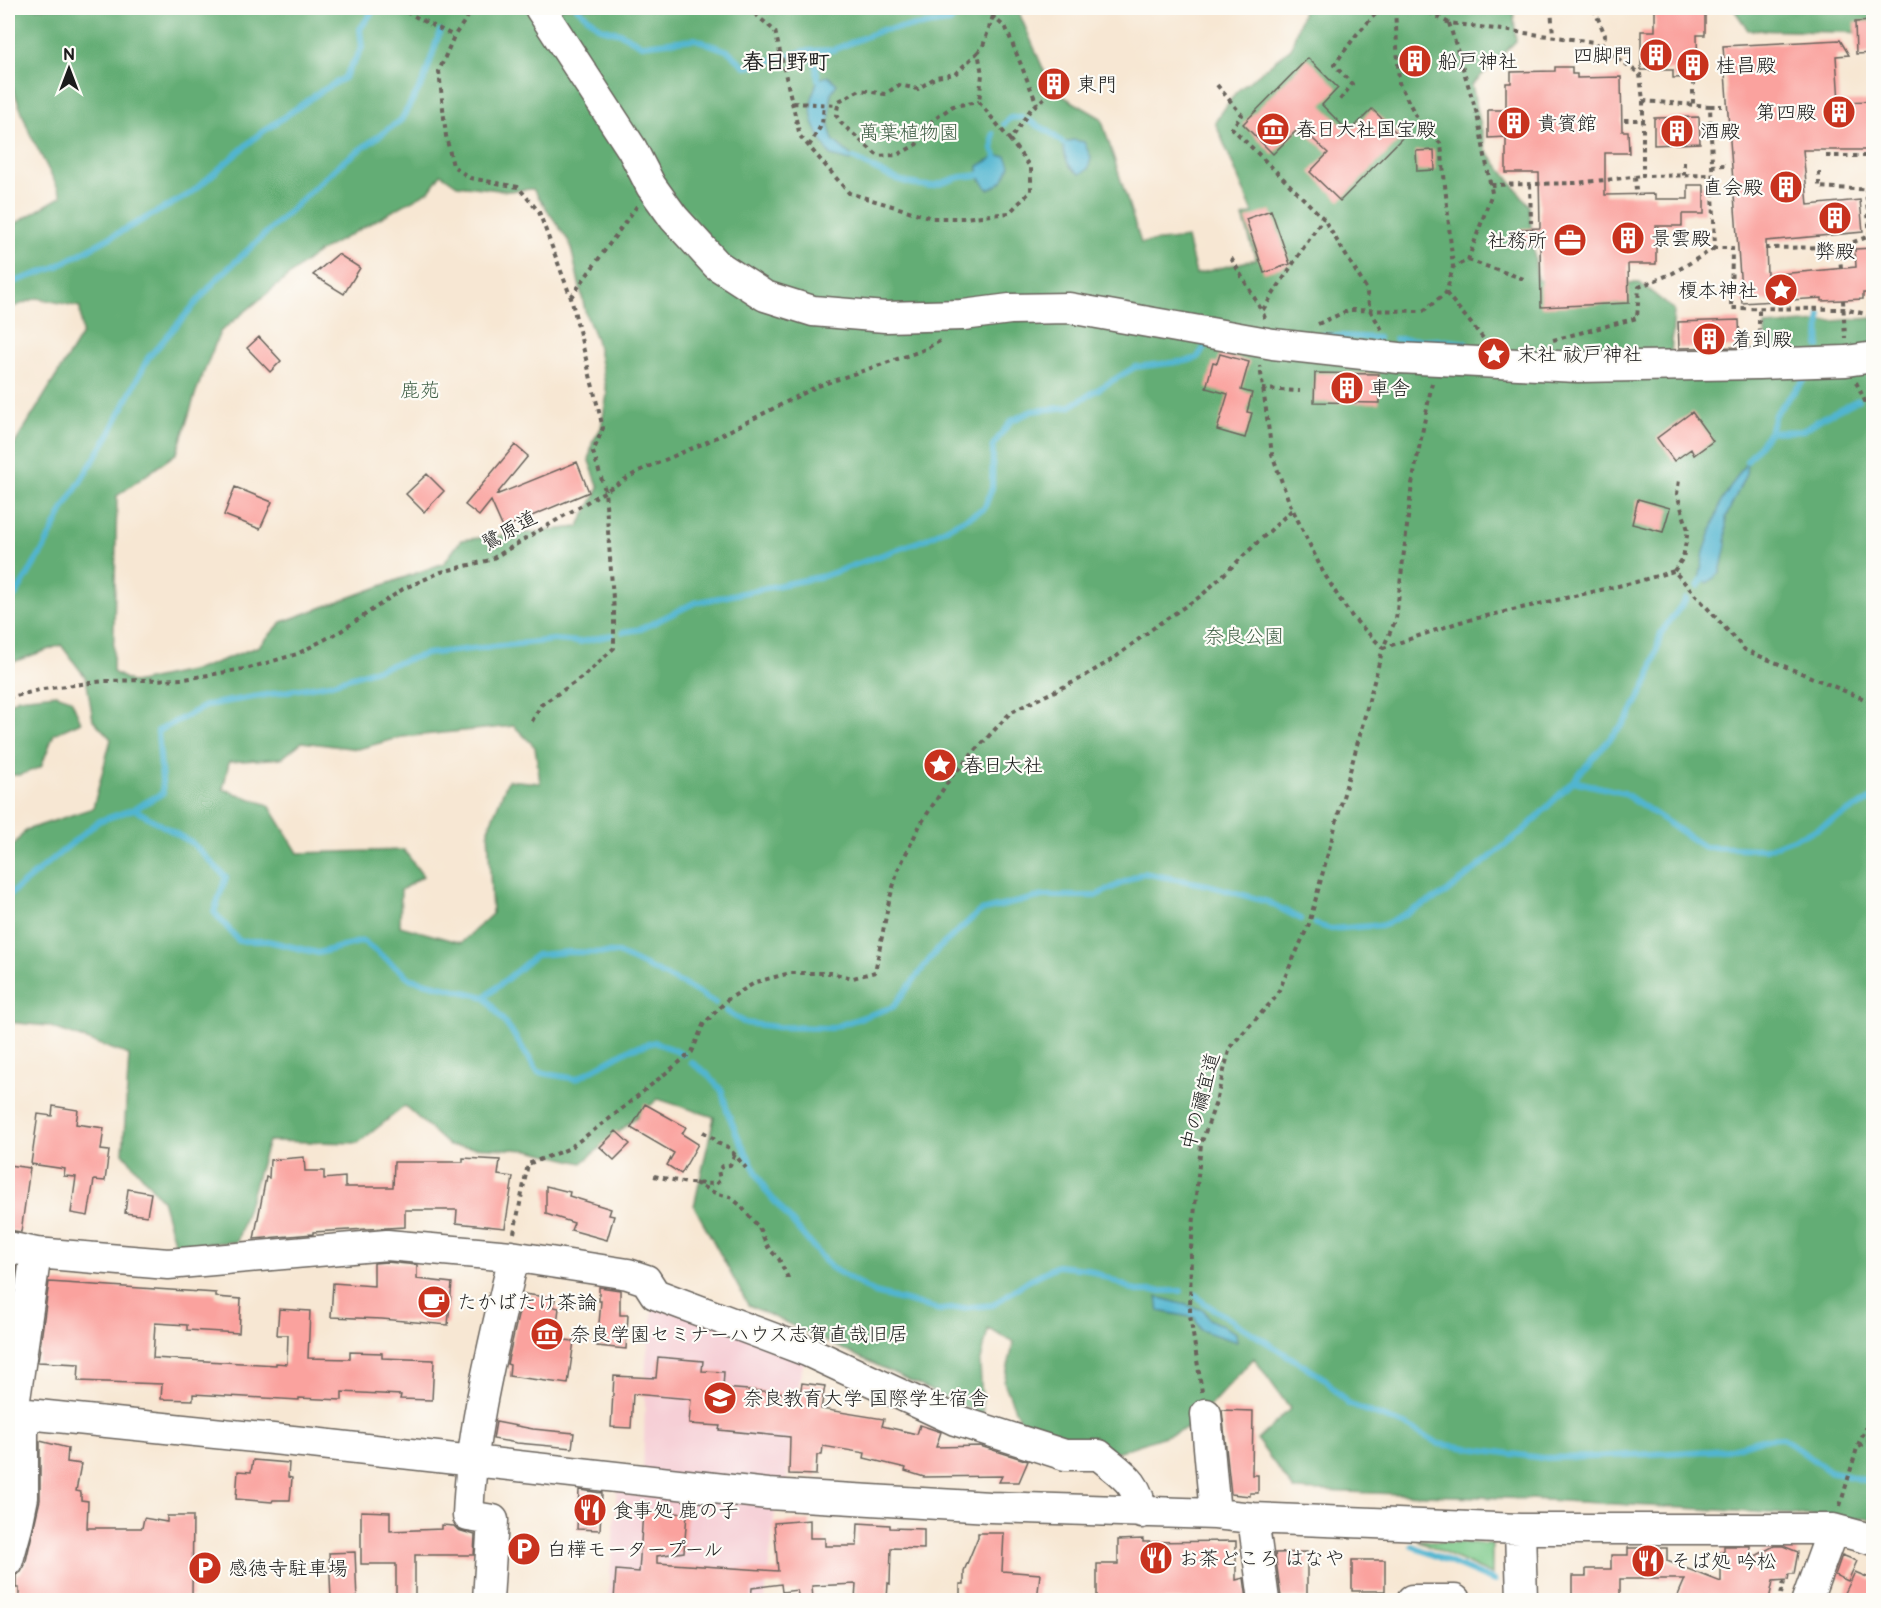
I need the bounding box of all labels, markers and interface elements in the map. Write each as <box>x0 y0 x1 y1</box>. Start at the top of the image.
building icon: 四脚門 <box>1638 37 1674 73</box>
north arrow <box>39 39 99 99</box>
building icon: 船戸神社 <box>1397 43 1433 79</box>
place label: 四脚門 <box>1573 44 1633 68</box>
text: N <box>63 46 75 65</box>
building icon: 桂昌殿 <box>1675 47 1711 83</box>
district label: 春日野町 <box>742 49 830 76</box>
place label: 船戸神社 <box>1438 50 1518 74</box>
place label: 桂昌殿 <box>1716 54 1776 78</box>
building icon: 東門 <box>1036 66 1072 102</box>
place label: 東門 <box>1077 73 1117 97</box>
building icon: 第四殿 <box>1821 94 1857 130</box>
place label: 第四殿 <box>1756 101 1816 125</box>
building icon: 貴賓館 <box>1496 105 1532 141</box>
museum icon: 春日大社国宝殿 <box>1255 111 1291 147</box>
place label: 貴賓館 <box>1537 112 1597 136</box>
building icon: 酒殿 <box>1659 113 1695 149</box>
place label: 春日大社国宝殿 <box>1296 118 1436 142</box>
place label: 酒殿 <box>1700 120 1740 144</box>
park label: 萬葉植物園 <box>859 121 959 145</box>
building icon: 直会殿 <box>1768 169 1804 205</box>
place label: 直会殿 <box>1703 176 1763 200</box>
building icon: 弊殿 <box>1817 200 1853 236</box>
building icon: 景雲殿 <box>1610 220 1646 256</box>
office icon: 社務所 <box>1552 222 1588 258</box>
place label: 景雲殿 <box>1651 227 1711 251</box>
place label: 社務所 <box>1487 229 1547 253</box>
place label: 弊殿 <box>1815 240 1855 264</box>
place icon: 榎本神社 <box>1763 272 1799 308</box>
place label: 榎本神社 <box>1678 279 1758 303</box>
building icon: 着到殿 <box>1691 321 1727 357</box>
place label: 着到殿 <box>1732 328 1792 352</box>
place icon: 末社 祓戸神社 <box>1476 336 1512 372</box>
place label: 末社 祓戸神社 <box>1517 343 1642 367</box>
building icon: 車舎 <box>1329 370 1365 406</box>
place label: 車舎 <box>1370 377 1410 401</box>
park label: 鹿苑 <box>400 379 440 403</box>
street label: 鷺原道 <box>478 505 541 556</box>
park label: 奈良公園 <box>1204 625 1284 649</box>
place icon: 春日大社 <box>922 747 958 783</box>
place label: 春日大社 <box>963 754 1043 778</box>
street label: 中の禰宜道 <box>1176 1050 1225 1153</box>
cafe icon: たかばたけ茶論 <box>416 1284 452 1320</box>
place label: たかばたけ茶論 <box>457 1291 597 1315</box>
museum icon: 奈良学園セミナーハウス志賀直哉旧居 <box>529 1316 565 1352</box>
place label: 奈良学園セミナーハウス志賀直哉旧居 <box>570 1323 908 1347</box>
school or university icon: 奈良教育大学 国際学生宿舎 <box>702 1380 738 1416</box>
place label: 奈良教育大学 国際学生宿舎 <box>743 1387 988 1411</box>
restaurant icon: 食事処 鹿の子 <box>572 1492 608 1528</box>
place label: 食事処 鹿の子 <box>613 1499 738 1523</box>
parking icon: 白樺モータープール <box>506 1531 542 1567</box>
place label: 白樺モータープール <box>547 1538 723 1562</box>
restaurant icon: お茶どころ はなや <box>1138 1540 1174 1576</box>
restaurant icon: そば処 吟松 <box>1630 1543 1666 1579</box>
place label: お茶どころ はなや <box>1179 1547 1344 1571</box>
parking icon: 感徳寺駐車場 <box>187 1550 223 1586</box>
place label: そば処 吟松 <box>1671 1550 1776 1574</box>
place label: 感徳寺駐車場 <box>228 1557 348 1581</box>

